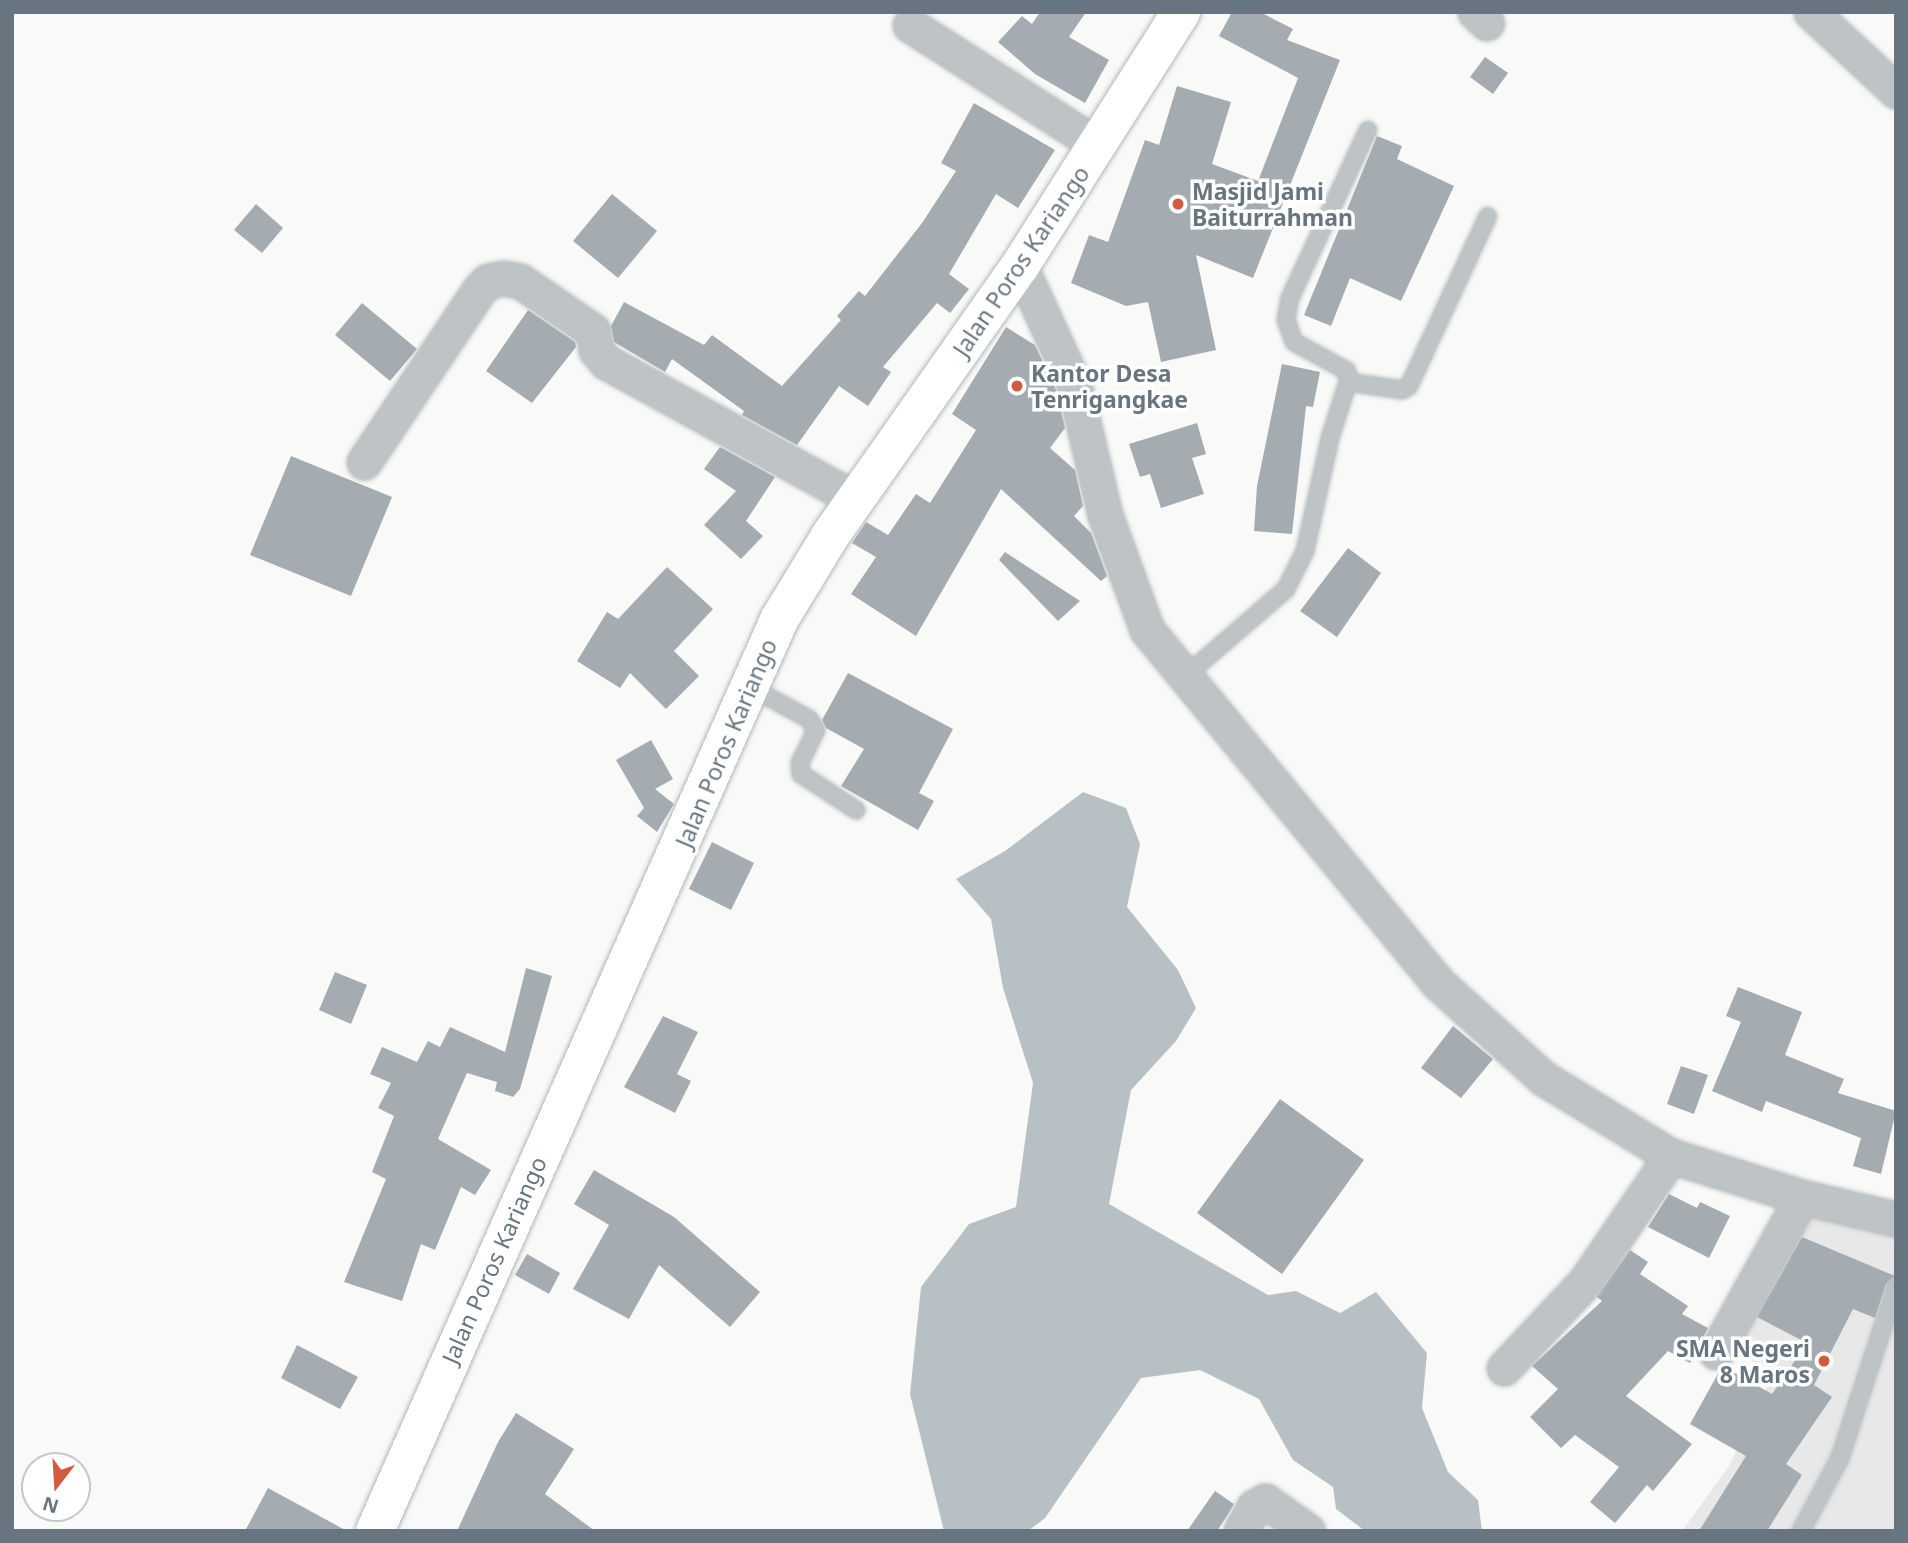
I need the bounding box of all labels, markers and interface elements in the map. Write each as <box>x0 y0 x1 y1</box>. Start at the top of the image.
street label: Jalan Poros Kariango <box>947 161 1095 361</box>
place label: Masjid Jami Baiturrahman <box>1192 177 1353 231</box>
marker: Masjid Jami Baiturrahman <box>1170 196 1186 212</box>
place label: Kantor Desa Tenrigangkae <box>1031 359 1188 413</box>
marker: Kantor Desa Tenrigangkae <box>1009 378 1025 394</box>
street label: Jalan Poros Kariango <box>670 635 782 851</box>
street label: Jalan Poros Kariango <box>436 1152 552 1368</box>
place label: SMA Negeri 8 Maros <box>1676 1334 1810 1388</box>
marker: SMA Negeri 8 Maros <box>1816 1353 1832 1369</box>
north arrow <box>21 1452 91 1522</box>
text: N <box>39 1490 62 1520</box>

